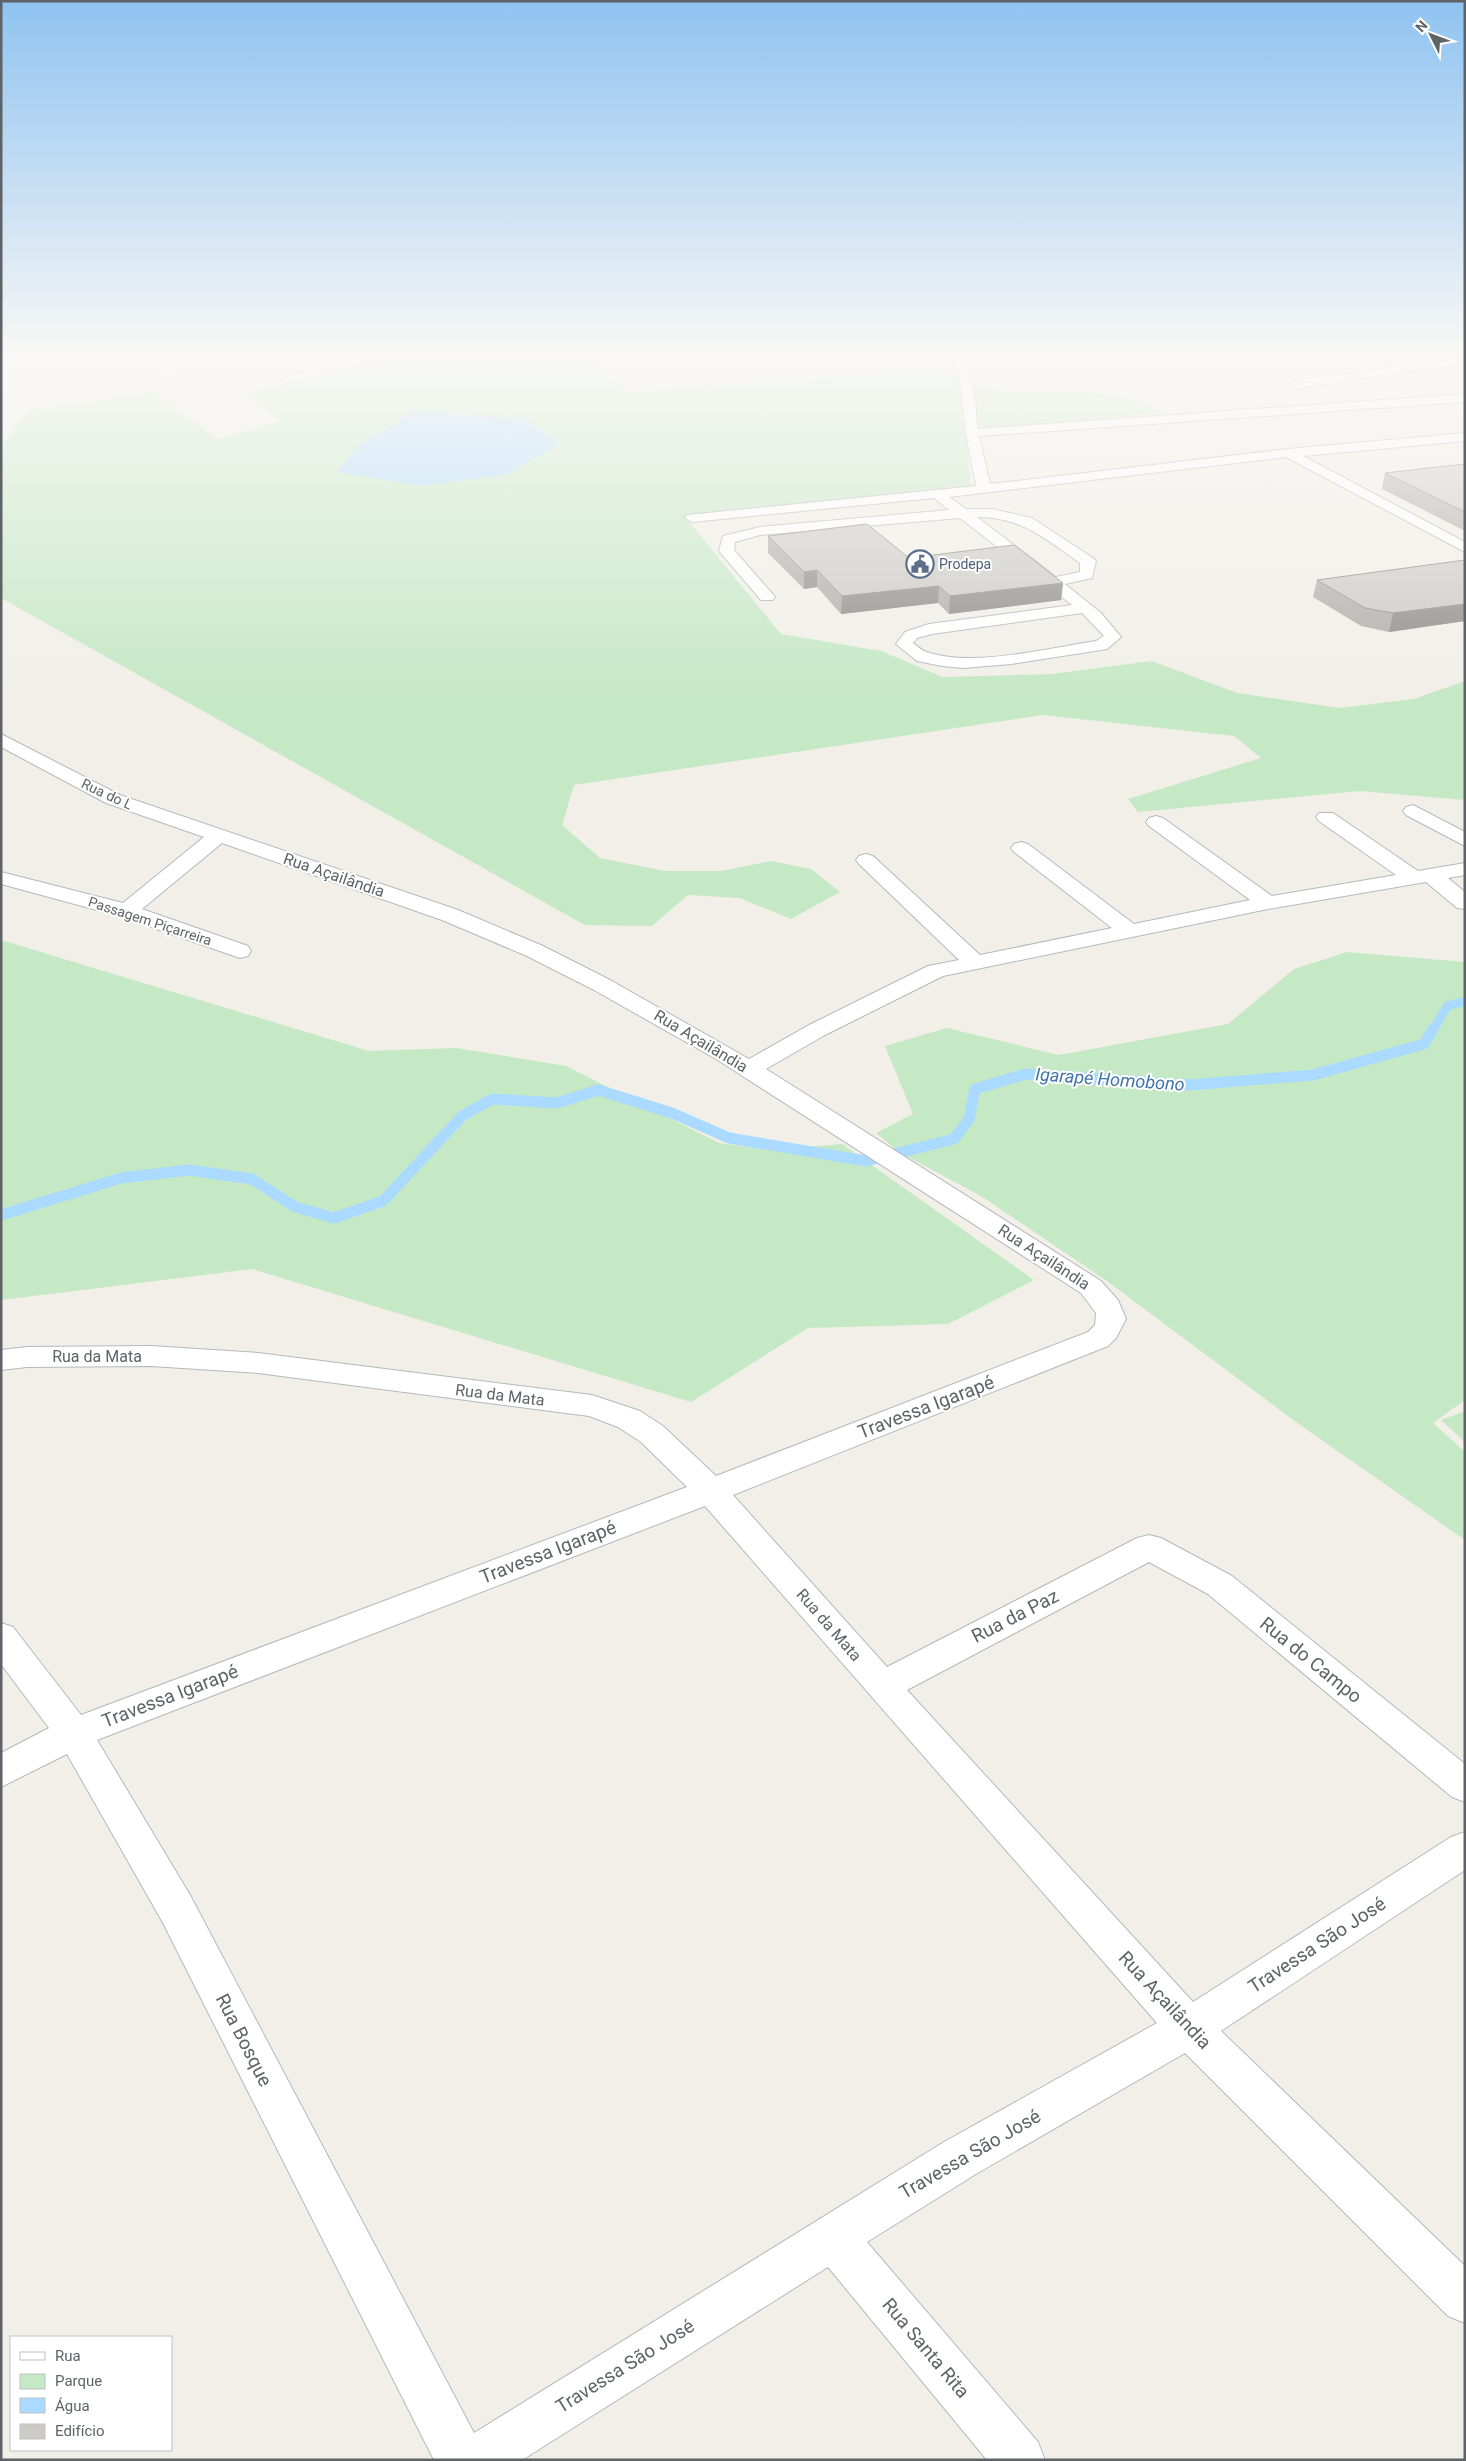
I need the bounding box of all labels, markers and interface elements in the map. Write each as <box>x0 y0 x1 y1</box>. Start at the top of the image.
north arrow <box>1406 10 1456 60</box>
text: N <box>1412 17 1431 35</box>
public building icon: Prodepa <box>905 549 935 579</box>
place label: Prodepa <box>939 556 991 572</box>
street label: Rua do L <box>79 775 135 813</box>
street label: Rua Açailândia <box>281 849 387 901</box>
street label: Passagem Piçarreira <box>86 893 214 949</box>
street label: Rua Açailândia <box>651 1006 751 1076</box>
water label: Igarapé Homobono <box>1035 1063 1185 1095</box>
street label: Rua Açailândia <box>994 1220 1094 1294</box>
street label: Rua da Mata <box>52 1347 142 1366</box>
street label: Travessa Igarapé <box>855 1370 997 1444</box>
street label: Rua da Mata <box>454 1380 546 1410</box>
street label: Travessa Igarapé <box>477 1515 619 1589</box>
street label: Rua da Paz <box>968 1584 1062 1648</box>
street label: Rua da Mata <box>792 1585 866 1665</box>
street label: Rua do Campo <box>1255 1612 1367 1708</box>
street label: Travessa Igarapé <box>99 1659 241 1733</box>
street label: Travessa São José <box>1244 1892 1390 1998</box>
street label: Rua Açailândia <box>1114 1946 1216 2054</box>
street label: Rua Bosque <box>211 1990 277 2090</box>
street label: Travessa São José <box>895 2104 1045 2204</box>
street label: Rua Santa Rita <box>878 2293 974 2403</box>
street label: Travessa São José <box>551 2314 699 2418</box>
legend <box>10 2336 172 2451</box>
text: Rua <box>55 2347 81 2365</box>
text: Parque <box>55 2372 102 2390</box>
text: Água <box>55 2397 90 2415</box>
text: Edifício <box>55 2422 104 2440</box>

